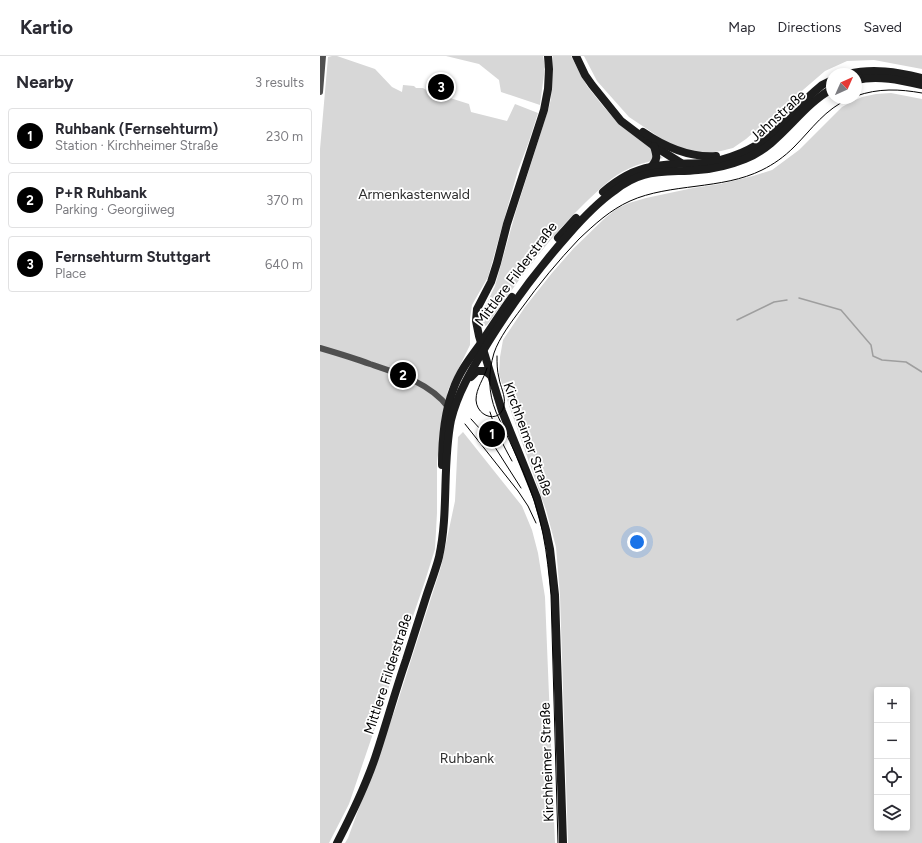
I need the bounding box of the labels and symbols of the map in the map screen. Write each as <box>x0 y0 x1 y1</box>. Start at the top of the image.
north arrow <box>826 68 862 104</box>
pin: 3 <box>428 72 454 102</box>
street label: Jahnstraße <box>747 86 810 145</box>
park label: Armenkastenwald <box>358 186 470 203</box>
street label: Mittlere Filderstraße <box>471 218 561 329</box>
pin: 2 <box>390 360 416 390</box>
street label: Kirchheimer Straße <box>500 380 557 498</box>
pin: 1 <box>479 419 505 449</box>
your location <box>627 532 647 552</box>
street label: Mittlere Filderstraße <box>360 611 416 737</box>
street label: Kirchheimer Straße <box>536 702 558 822</box>
park label: Ruhbank <box>440 750 494 767</box>

